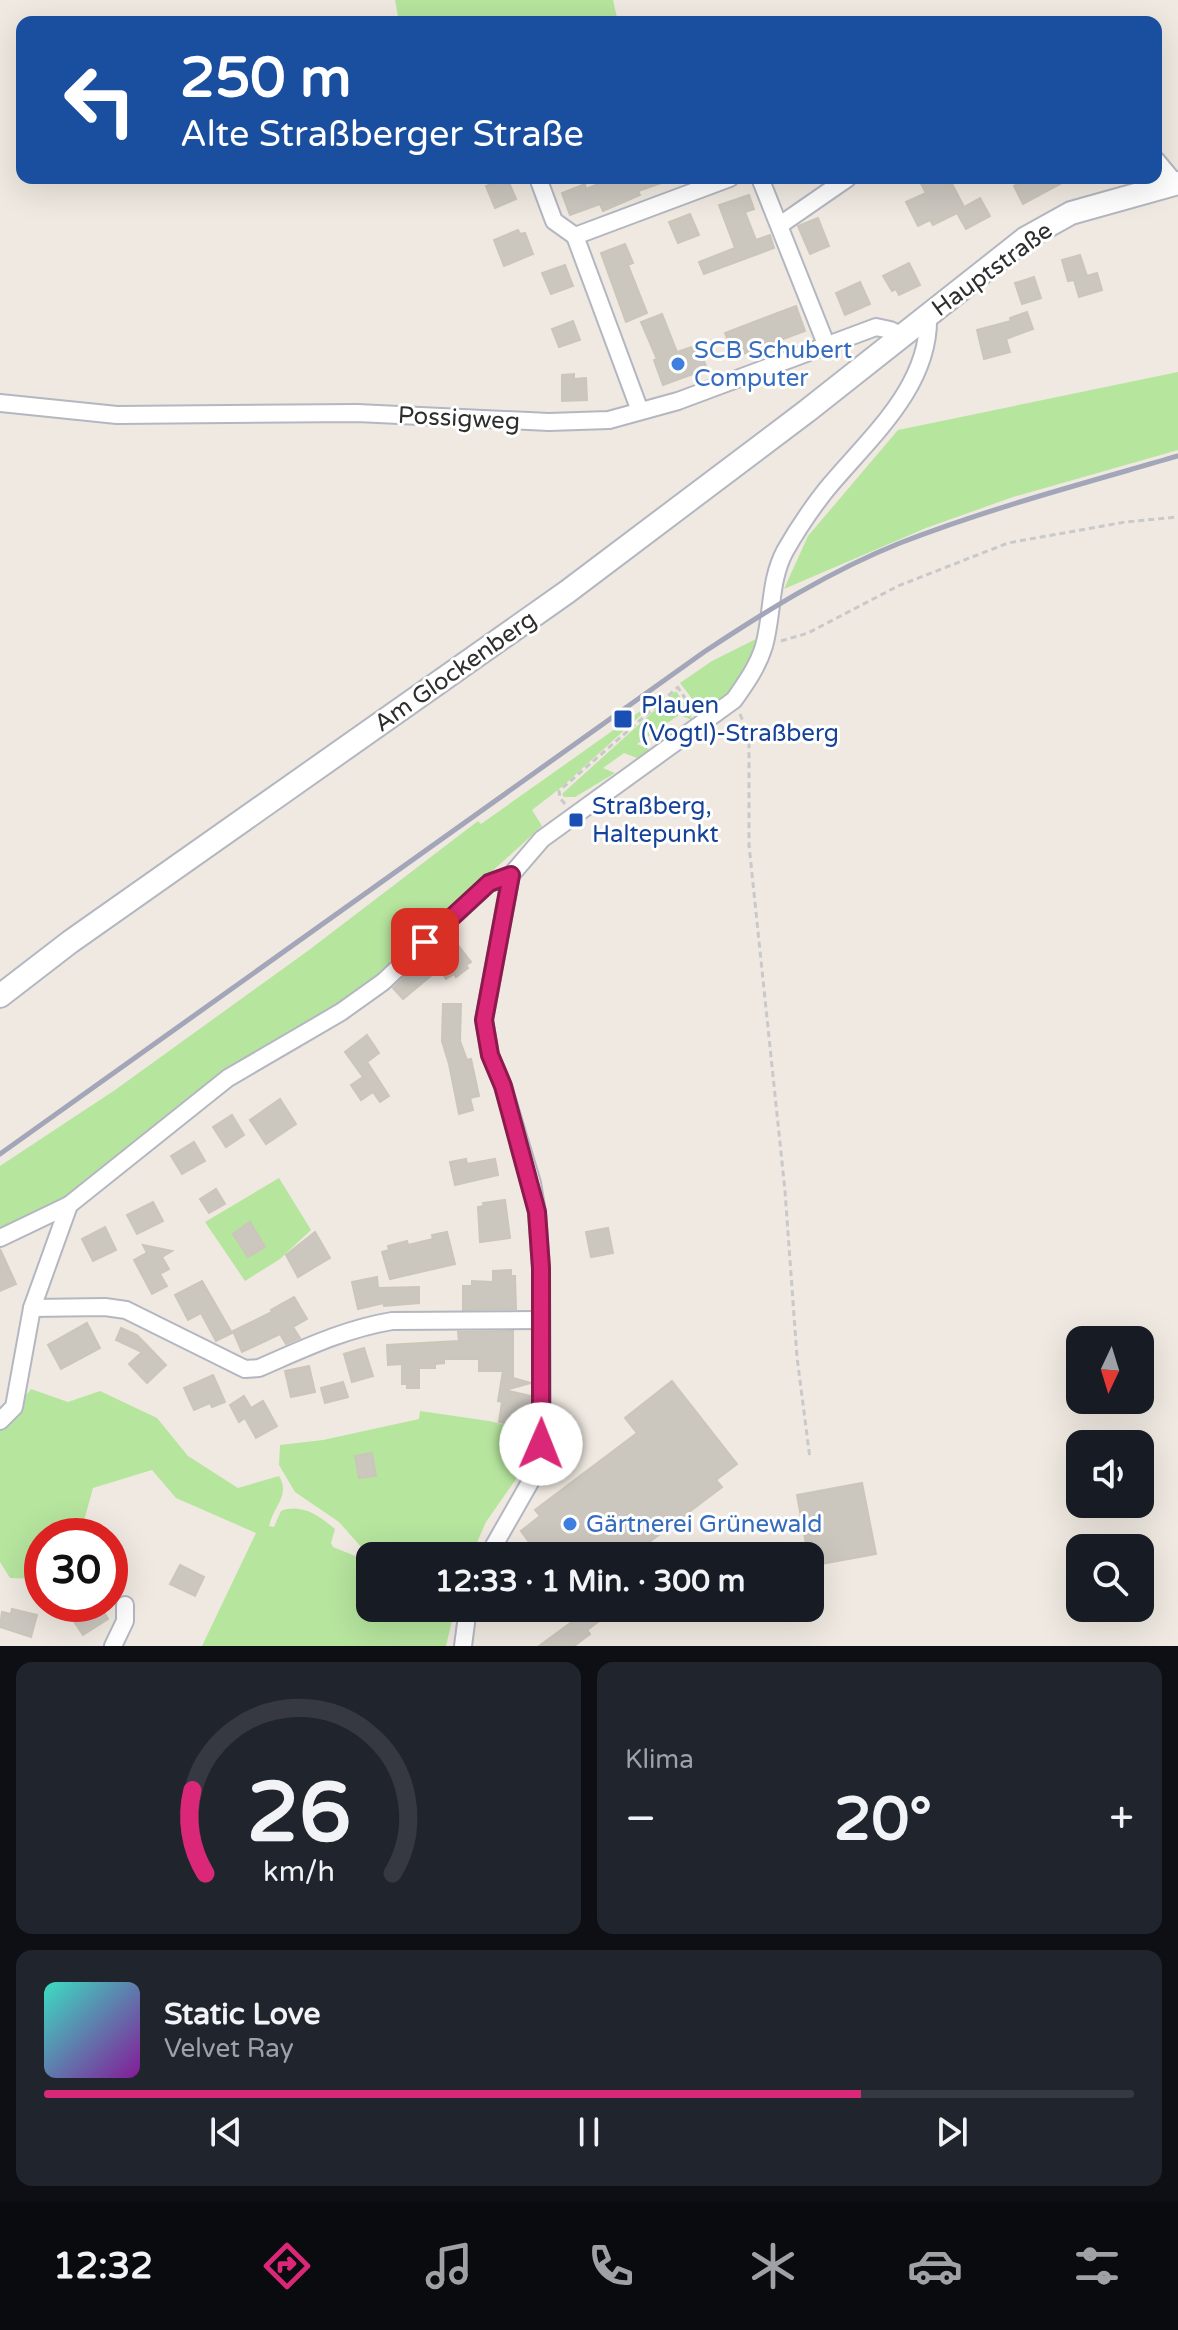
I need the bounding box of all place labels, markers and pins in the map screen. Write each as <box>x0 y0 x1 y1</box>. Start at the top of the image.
place label: SCB Schubert Computer <box>694 336 852 393</box>
marker: SCB Schubert Computer <box>669 355 687 373</box>
place label: Plauen (Vogtl)-Straßberg <box>641 691 839 748</box>
marker: Plauen (Vogtl)-Straßberg <box>612 708 634 730</box>
place label: Straßberg, Haltepunkt <box>592 792 719 849</box>
marker: Straßberg, Haltepunkt <box>567 811 585 829</box>
pin <box>391 908 459 976</box>
place label: Gärtnerei Grünewald <box>586 1510 822 1539</box>
marker: Gärtnerei Grünewald <box>561 1515 579 1533</box>

